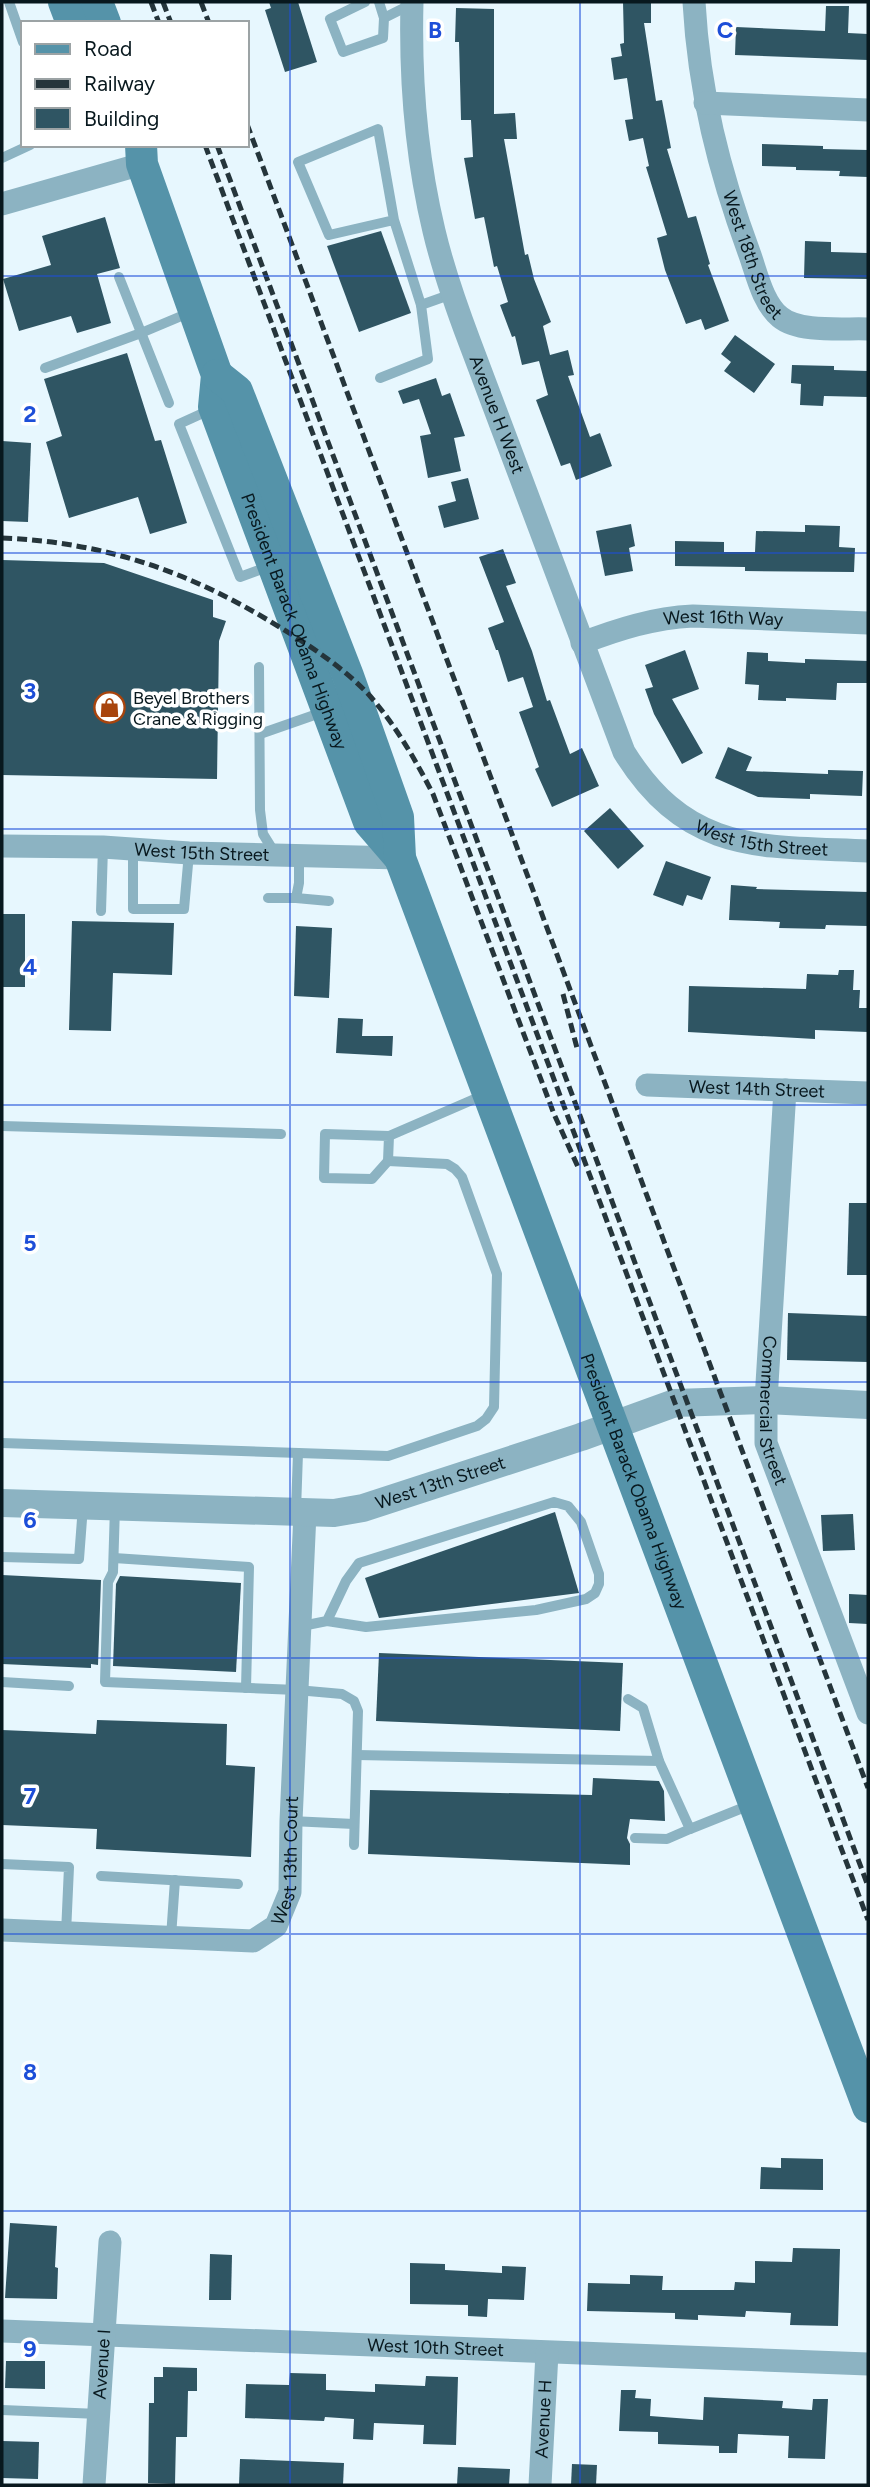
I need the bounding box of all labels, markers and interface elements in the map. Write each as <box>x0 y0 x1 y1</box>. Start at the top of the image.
text: B <box>428 16 442 44</box>
text: C <box>717 16 734 44</box>
legend <box>21 21 248 147</box>
text: Road <box>84 36 132 61</box>
text: Railway <box>84 71 155 96</box>
text: Building <box>84 106 159 131</box>
street label: West 18th Street <box>718 188 787 325</box>
street label: Avenue H West <box>465 352 529 477</box>
text: 2 <box>23 400 37 428</box>
street label: President Barack Obama Highway <box>236 490 352 753</box>
street label: West 16th Way <box>662 605 784 631</box>
text: 3 <box>24 677 36 705</box>
place label: Beyel Brothers Crane & Rigging <box>133 687 263 730</box>
shop icon: Beyel Brothers Crane & Rigging <box>93 691 127 725</box>
street label: West 15th Street <box>692 815 829 860</box>
street label: West 15th Street <box>133 838 270 866</box>
text: 4 <box>23 953 37 981</box>
street label: West 14th Street <box>688 1076 826 1102</box>
text: 5 <box>23 1229 37 1257</box>
street label: Commercial Street <box>755 1335 792 1489</box>
street label: President Barack Obama Highway <box>576 1350 692 1613</box>
street label: West 13th Street <box>373 1451 508 1514</box>
text: 6 <box>23 1506 37 1534</box>
text: 7 <box>24 1782 37 1810</box>
street label: West 13th Court <box>267 1795 303 1929</box>
text: 8 <box>23 2058 37 2086</box>
street label: Avenue I <box>89 2328 115 2400</box>
street label: West 10th Street <box>367 2334 505 2361</box>
text: 9 <box>23 2335 37 2363</box>
street label: Avenue H <box>530 2379 557 2459</box>

